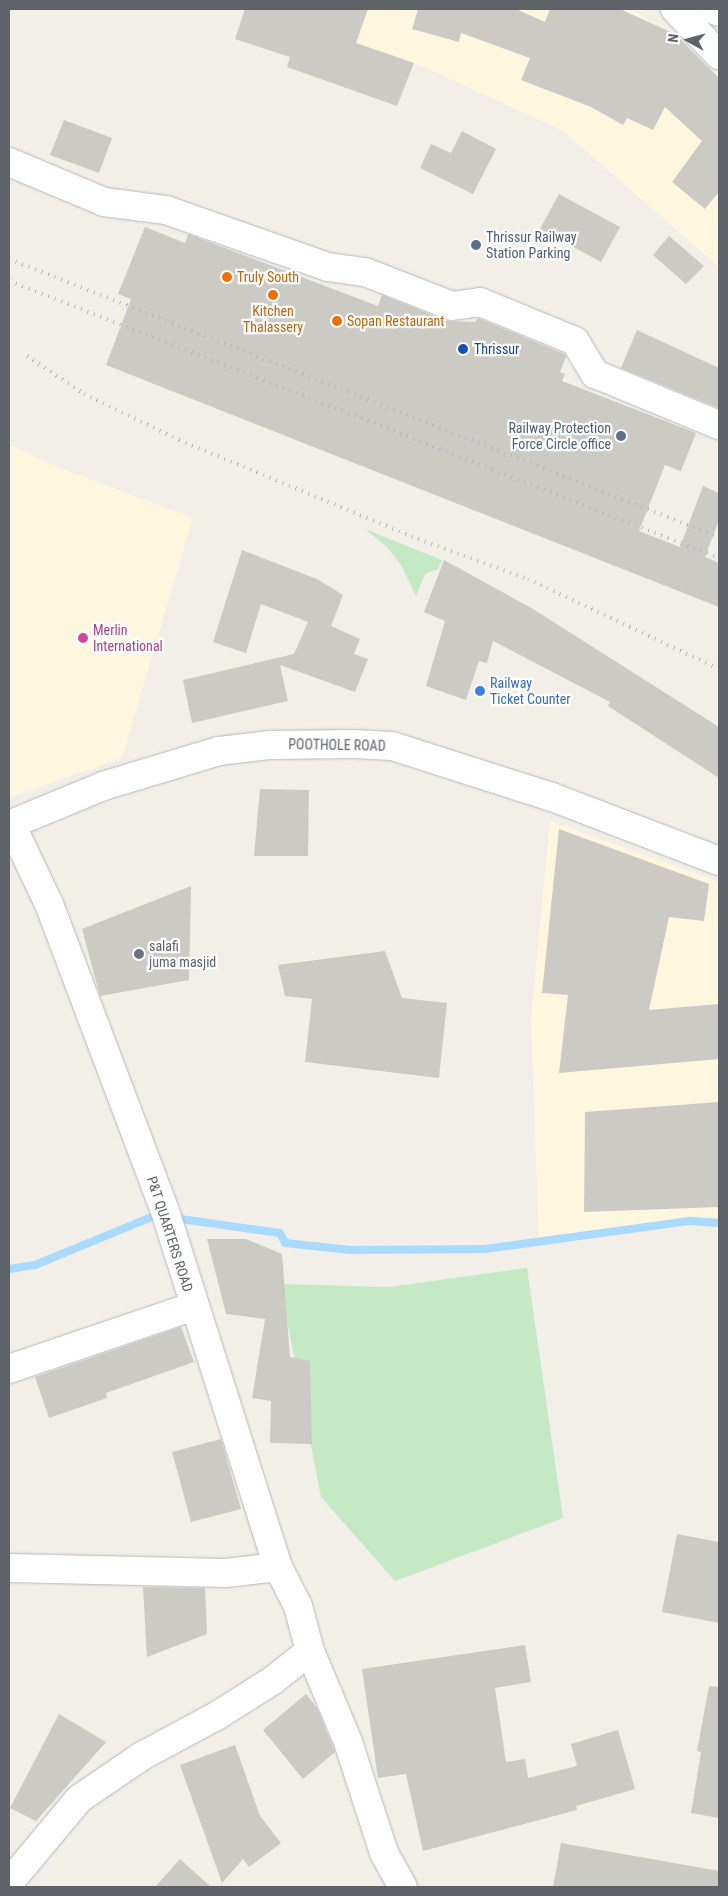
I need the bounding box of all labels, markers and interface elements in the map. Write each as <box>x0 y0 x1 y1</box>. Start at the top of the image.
north arrow <box>663 15 713 65</box>
text: N <box>665 33 682 43</box>
place label: Thrissur Railway Station Parking <box>486 229 577 262</box>
marker: Thrissur Railway Station Parking <box>470 239 482 251</box>
place label: Truly South <box>237 269 299 285</box>
marker: Truly South <box>221 271 233 283</box>
marker: Kitchen Thalassery <box>267 289 279 301</box>
place label: Kitchen Thalassery <box>243 303 303 336</box>
place label: Sopan Restaurant <box>347 313 445 329</box>
marker: Sopan Restaurant <box>331 315 343 327</box>
place label: Thrissur <box>474 341 519 357</box>
marker: Thrissur <box>456 342 470 356</box>
place label: Railway Protection Force Circle office <box>508 420 611 452</box>
marker: Railway Protection Force Circle office <box>615 430 627 442</box>
place label: Merlin International <box>93 622 163 654</box>
marker: Merlin International <box>77 632 89 644</box>
place label: Railway Ticket Counter <box>490 675 571 708</box>
marker: Railway Ticket Counter <box>474 685 486 697</box>
street label: POOTHOLE ROAD <box>288 736 386 754</box>
place label: salafi juma masjid <box>149 938 216 970</box>
marker: salafi juma masjid <box>133 948 145 960</box>
street label: P&T QUARTERS ROAD <box>143 1174 197 1294</box>

